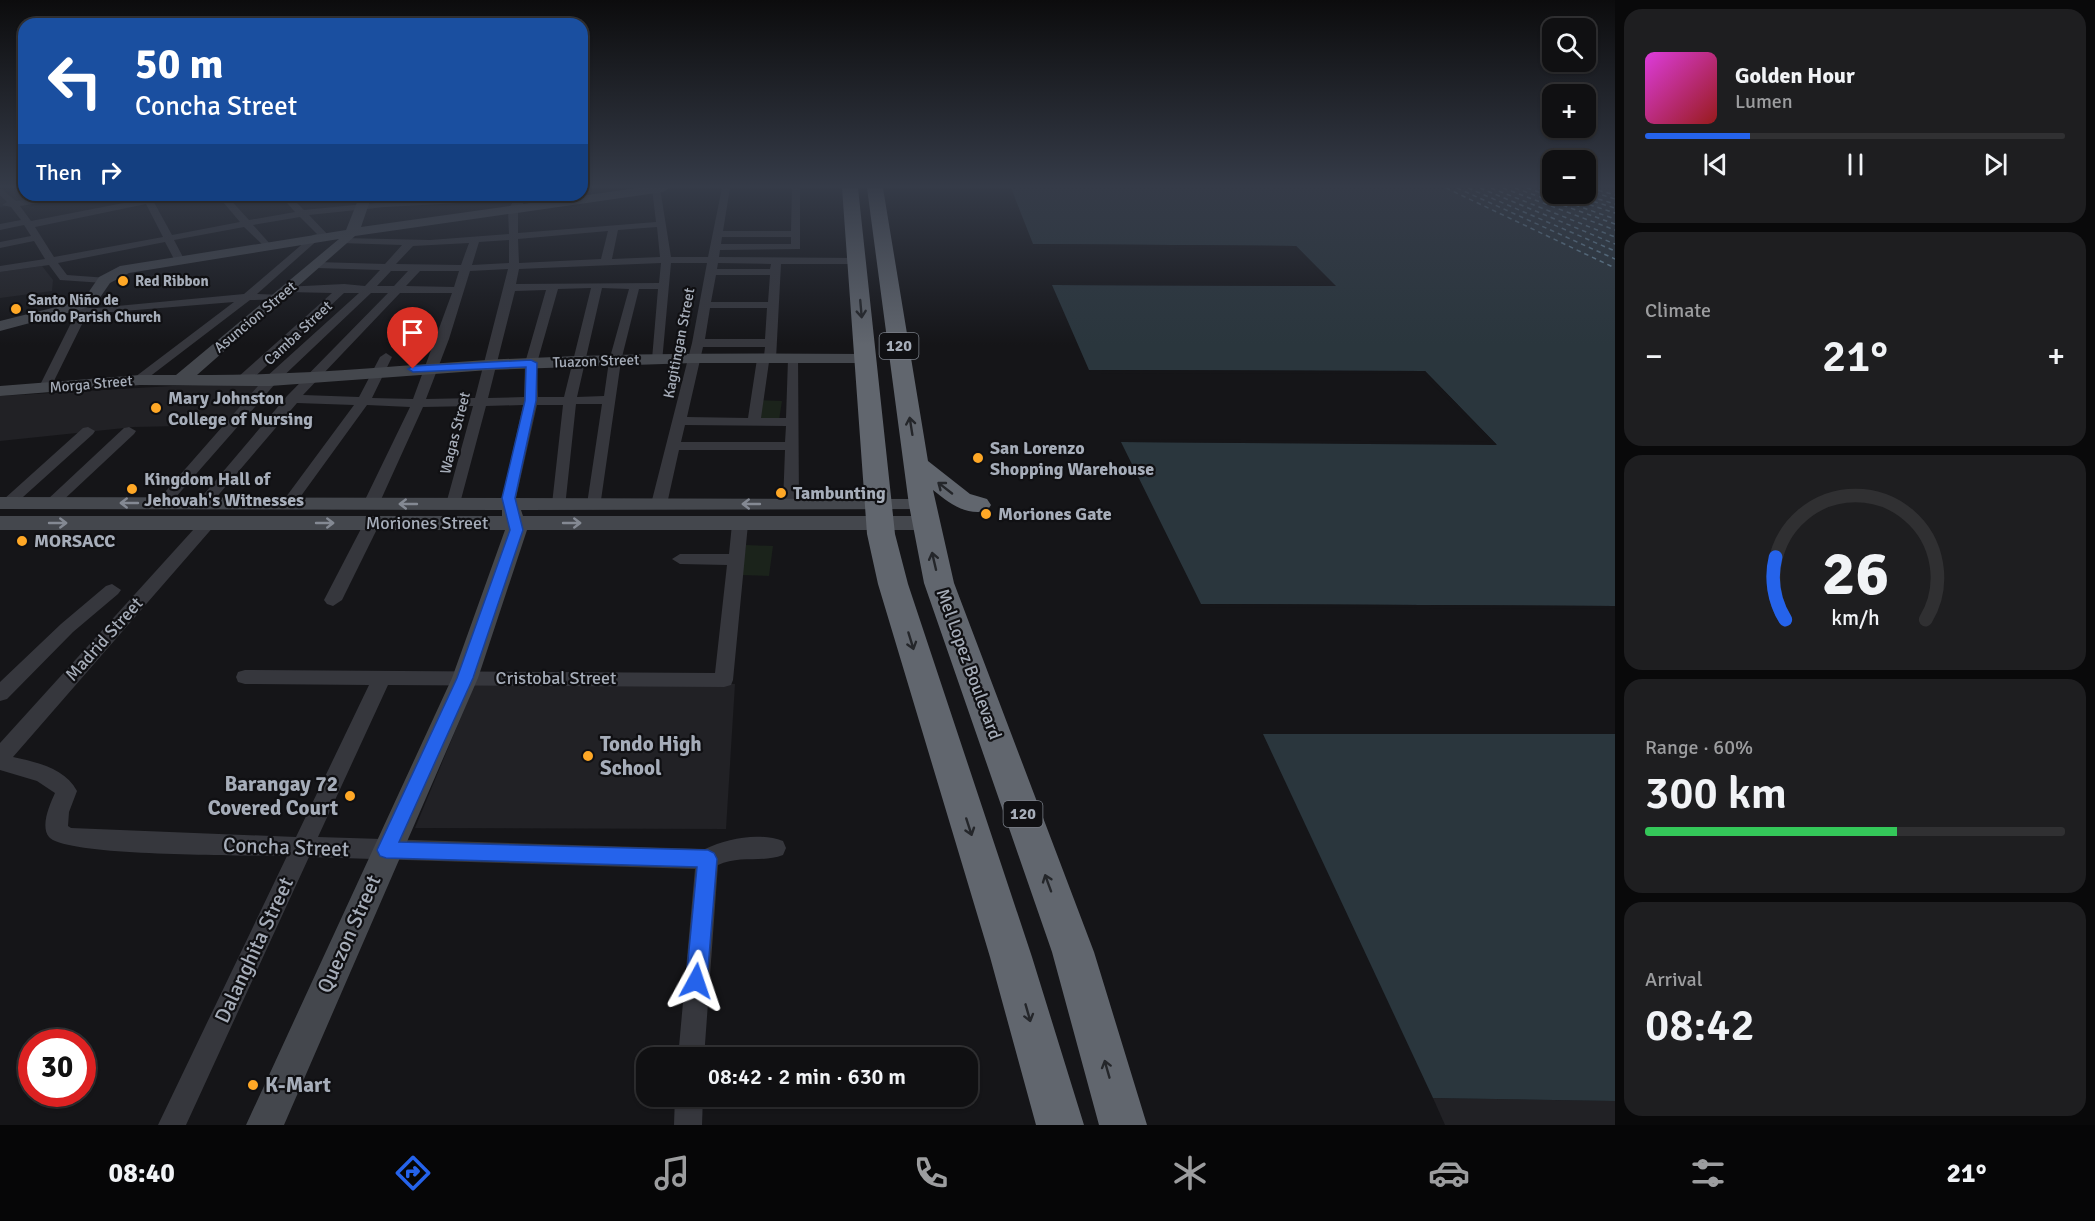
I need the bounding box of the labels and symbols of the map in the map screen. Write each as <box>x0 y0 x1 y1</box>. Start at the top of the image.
place label: Red Ribbon <box>135 272 209 290</box>
marker: Red Ribbon <box>116 274 130 288</box>
street label: Asuncion Street <box>210 277 300 357</box>
street label: Kagitingan Street <box>659 286 699 400</box>
place label: Santo Niño de Tondo Parish Church <box>28 291 161 326</box>
street label: Camba Street <box>260 297 336 369</box>
one-way arrow <box>856 298 867 318</box>
marker: Santo Niño de Tondo Parish Church <box>9 302 23 316</box>
pin <box>387 307 438 369</box>
road number: 120 <box>880 333 918 359</box>
street label: Tuazon Street <box>552 350 640 372</box>
street label: Morga Street <box>49 371 133 397</box>
place label: Mary Johnston College of Nursing <box>168 387 313 430</box>
street label: Wagas Street <box>436 390 474 476</box>
marker: Mary Johnston College of Nursing <box>149 401 163 415</box>
one-way arrow <box>905 417 916 437</box>
place label: San Lorenzo Shopping Warehouse <box>990 437 1154 480</box>
marker: San Lorenzo Shopping Warehouse <box>971 451 985 465</box>
place label: Kingdom Hall of Jehovah's Witnesses <box>144 468 304 511</box>
one-way arrow <box>938 481 954 494</box>
marker: Kingdom Hall of Jehovah's Witnesses <box>125 482 139 496</box>
place label: Tambunting <box>793 482 886 504</box>
marker: Tambunting <box>774 486 788 500</box>
one-way arrow <box>120 497 140 509</box>
one-way arrow <box>399 498 419 510</box>
one-way arrow <box>742 498 762 510</box>
place label: Moriones Gate <box>998 503 1112 525</box>
marker: Moriones Gate <box>979 507 993 521</box>
street label: Moriones Street <box>366 512 488 534</box>
one-way arrow <box>48 517 68 529</box>
one-way arrow <box>315 517 335 529</box>
one-way arrow <box>562 517 582 529</box>
place label: MORSACC <box>34 530 115 552</box>
marker: MORSACC <box>15 534 29 548</box>
one-way arrow <box>928 551 939 571</box>
street label: Mel Lopez Boulevard <box>931 586 1007 742</box>
street label: Madrid Street <box>61 592 147 686</box>
one-way arrow <box>906 632 917 651</box>
street label: Cristobal Street <box>496 667 616 689</box>
place label: Tondo High School <box>600 731 702 781</box>
marker: Tondo High School <box>581 749 595 763</box>
place label: Barangay 72 Covered Court <box>208 771 338 821</box>
marker: Barangay 72 Covered Court <box>343 789 357 803</box>
road number: 120 <box>1004 801 1042 827</box>
one-way arrow <box>964 817 975 836</box>
street label: Concha Street <box>222 832 350 862</box>
street label: Quezon Street <box>311 871 387 997</box>
street label: Dalanghita Street <box>209 873 299 1027</box>
one-way arrow <box>1042 874 1053 893</box>
position arrow <box>664 949 728 1013</box>
one-way arrow <box>1023 1004 1034 1023</box>
speed limit sign: 30 <box>18 1029 96 1107</box>
one-way arrow <box>1101 1060 1112 1079</box>
place label: K-Mart <box>265 1072 331 1098</box>
marker: K-Mart <box>246 1078 260 1092</box>

